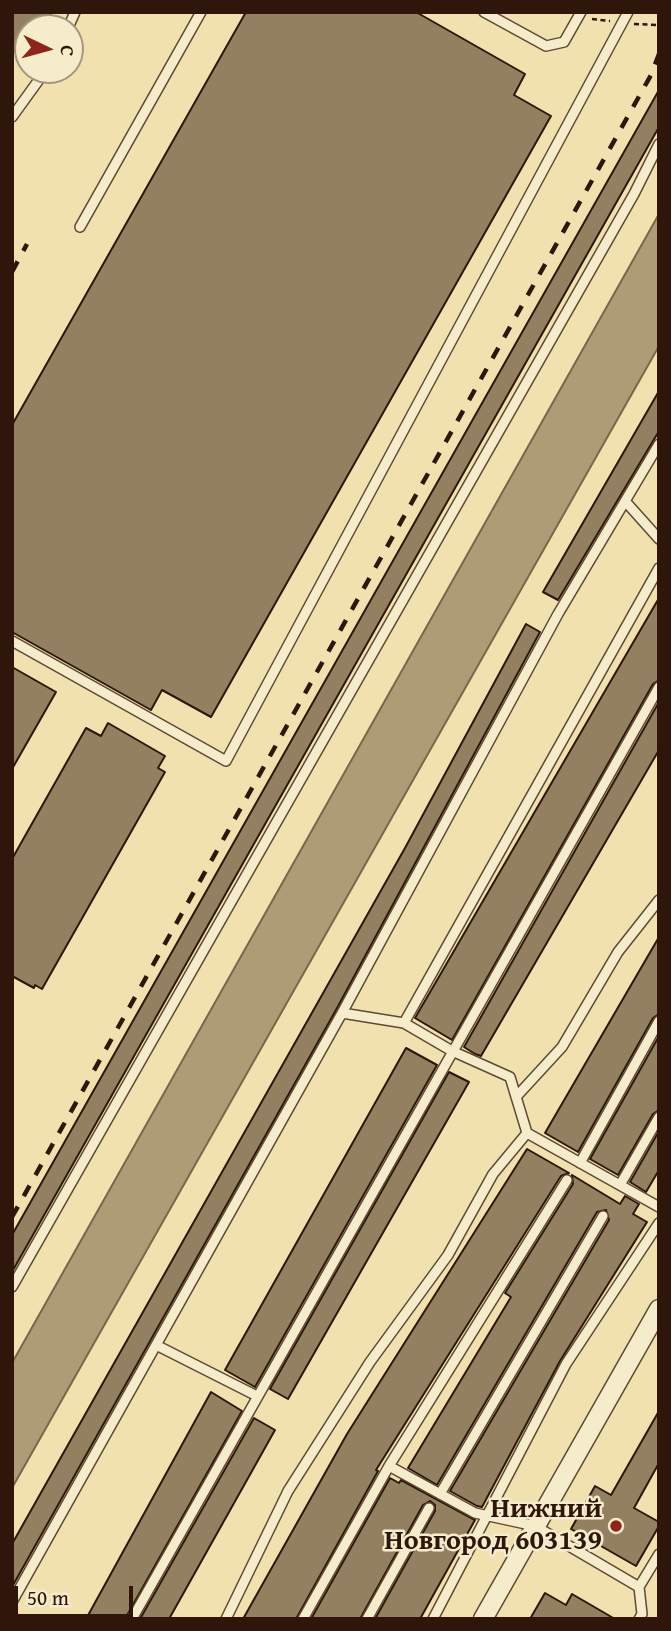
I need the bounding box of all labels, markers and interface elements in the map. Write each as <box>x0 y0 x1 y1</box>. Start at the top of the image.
north arrow <box>14 14 84 84</box>
text: С <box>54 44 82 57</box>
place label: Нижний Новгород 603139 <box>384 1493 602 1559</box>
marker: Нижний Новгород 603139 <box>608 1518 624 1534</box>
scale bar <box>18 1572 136 1616</box>
text: 50 m <box>27 1582 69 1613</box>

